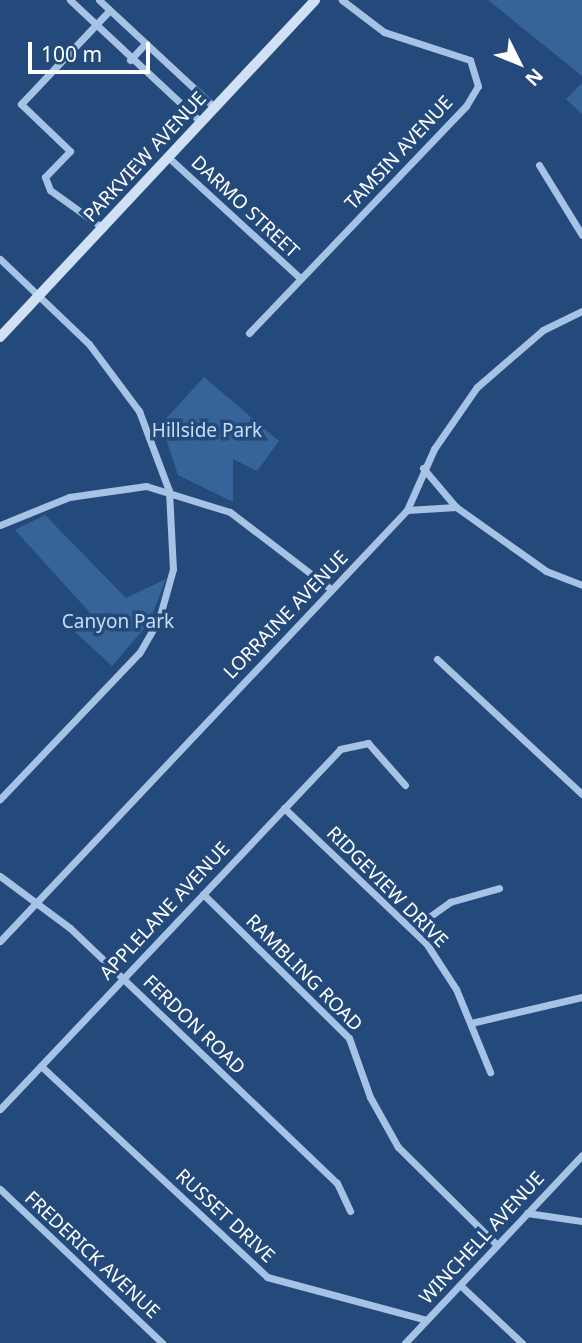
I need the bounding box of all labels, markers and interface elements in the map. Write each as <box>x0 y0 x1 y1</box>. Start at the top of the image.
scale bar <box>32 28 154 72</box>
north arrow <box>484 28 554 98</box>
text: 100 m <box>41 40 102 68</box>
text: N <box>520 63 549 92</box>
street label: PARKVIEW AVENUE <box>79 87 211 227</box>
street label: TAMSIN AVENUE <box>341 91 457 215</box>
street label: DARMO STREET <box>186 151 304 263</box>
park label: Hillside Park <box>152 420 262 442</box>
street label: LORRAINE AVENUE <box>219 546 353 684</box>
park label: Canyon Park <box>62 611 174 633</box>
street label: RIDGEVIEW DRIVE <box>322 822 452 952</box>
street label: APPLELANE AVENUE <box>95 837 235 985</box>
street label: RAMBLING ROAD <box>241 910 367 1036</box>
street label: FERDON ROAD <box>138 971 250 1079</box>
street label: RUSSET DRIVE <box>171 1164 279 1268</box>
street label: WINCHELL AVENUE <box>415 1167 549 1309</box>
street label: FREDERICK AVENUE <box>20 1187 164 1323</box>

